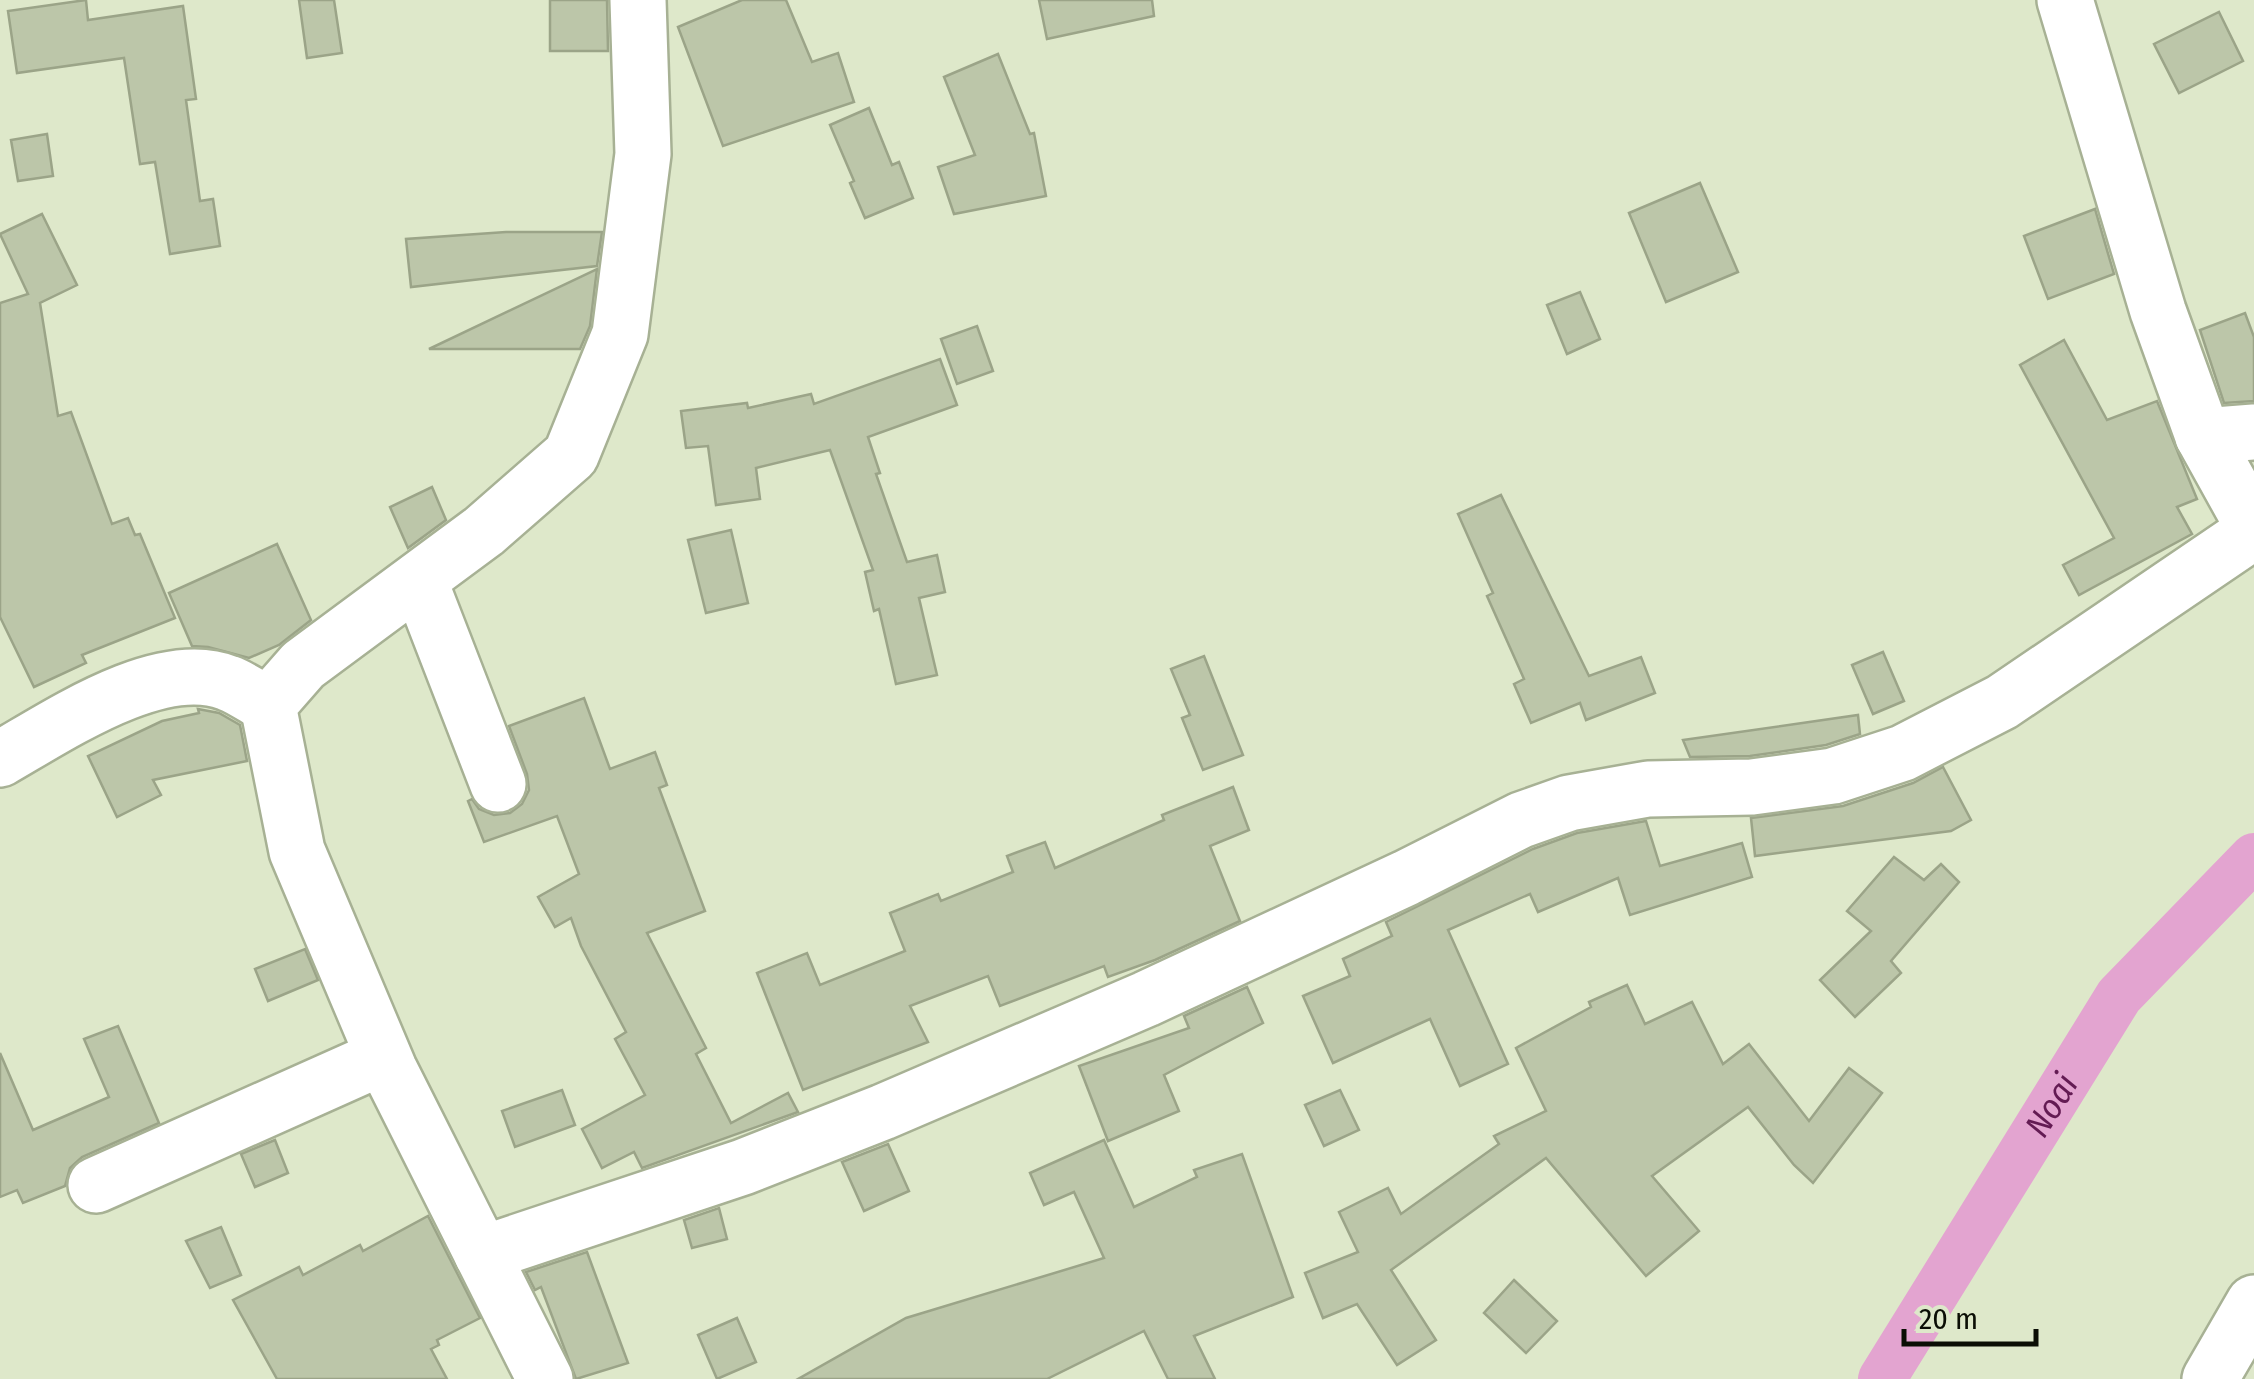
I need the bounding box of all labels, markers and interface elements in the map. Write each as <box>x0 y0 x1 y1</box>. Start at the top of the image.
water label: Noai <box>2016 1066 2087 1145</box>
scale bar <box>1904 1284 2036 1346</box>
text: 20 m <box>1919 1301 1978 1337</box>

